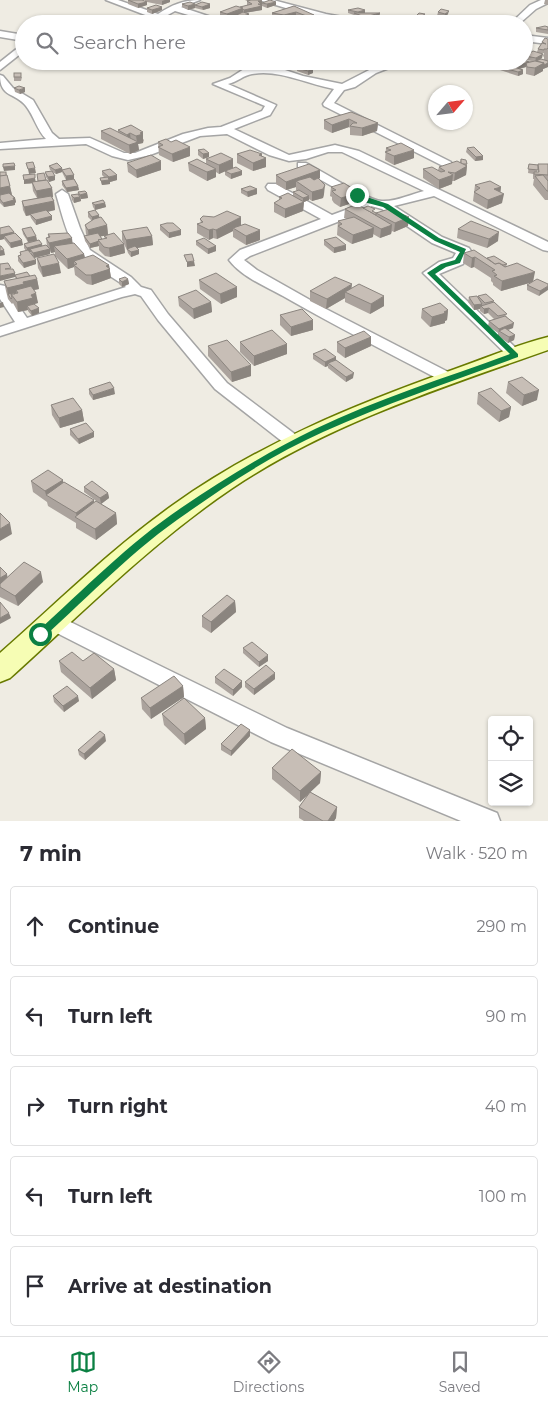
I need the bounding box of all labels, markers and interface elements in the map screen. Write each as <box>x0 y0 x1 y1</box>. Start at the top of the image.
search box <box>15 15 533 70</box>
icon: search <box>33 29 61 57</box>
text: Search here <box>73 31 186 54</box>
north arrow <box>428 85 473 130</box>
route end <box>346 184 369 207</box>
route start <box>29 623 52 646</box>
map controls <box>488 716 533 806</box>
button: locate <box>488 716 533 761</box>
button: layers <box>488 761 533 806</box>
text: 7 min <box>20 841 82 866</box>
text: Walk · 520 m <box>426 844 528 863</box>
icon: ahead <box>21 912 49 940</box>
text: Continue <box>68 915 159 938</box>
text: 290 m <box>476 917 527 936</box>
icon: left <box>21 1002 49 1030</box>
text: Turn left <box>68 1005 153 1028</box>
text: 90 m <box>485 1007 527 1026</box>
icon: right <box>21 1092 49 1120</box>
text: Turn right <box>68 1095 168 1118</box>
text: 40 m <box>485 1097 527 1116</box>
icon: left <box>21 1182 49 1210</box>
text: Turn left <box>68 1185 153 1208</box>
text: 100 m <box>479 1187 527 1206</box>
icon: arrive <box>21 1272 49 1300</box>
text: Arrive at destination <box>68 1275 272 1298</box>
tab: Map <box>67 1348 98 1396</box>
tab: Directions <box>233 1348 304 1396</box>
tab: Saved <box>439 1348 481 1396</box>

